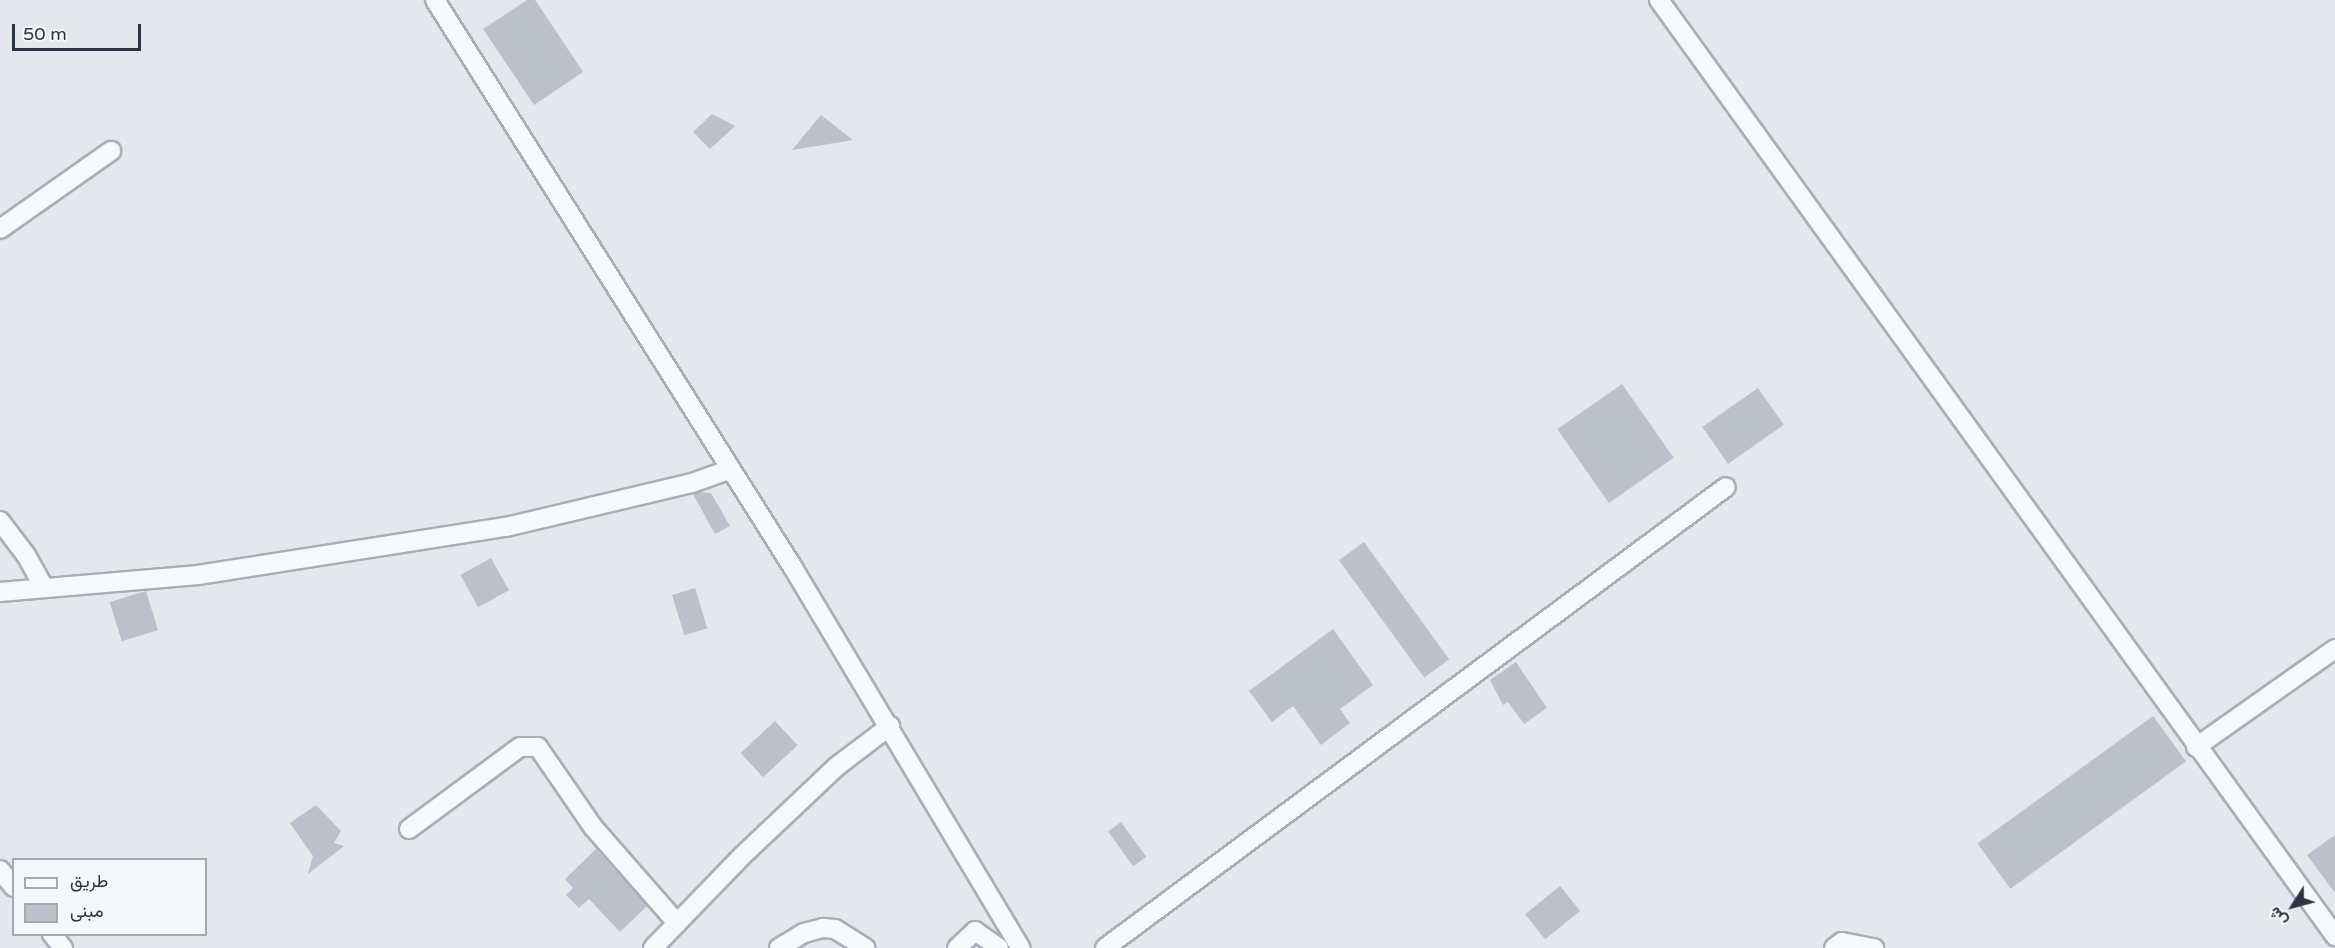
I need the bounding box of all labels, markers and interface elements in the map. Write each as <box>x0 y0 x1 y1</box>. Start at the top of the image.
scale bar <box>15 12 144 50</box>
text: 50 m <box>23 23 67 45</box>
legend <box>12 858 207 936</box>
text: طريق <box>70 870 108 892</box>
north arrow <box>2263 876 2323 936</box>
text: مبنى <box>70 900 104 922</box>
text: ش <box>2265 903 2292 930</box>

